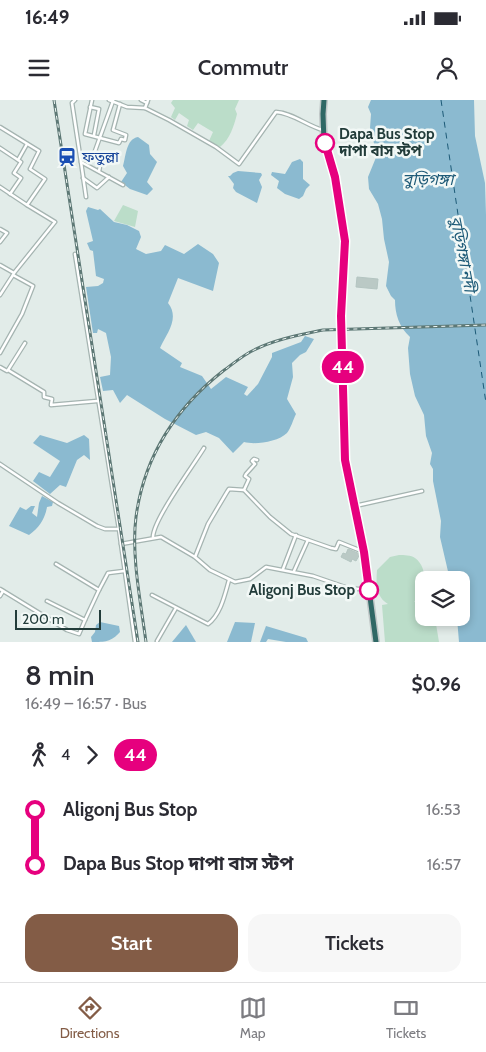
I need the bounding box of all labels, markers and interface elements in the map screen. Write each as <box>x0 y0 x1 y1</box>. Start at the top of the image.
text: 16:49 <box>25 6 69 29</box>
icon: menu <box>25 54 53 82</box>
text: Commutr <box>198 54 288 81</box>
icon: person <box>433 54 461 82</box>
place label: Dapa Bus Stop দাপা বাস স্টপ <box>338 125 435 160</box>
marker: Dapa Bus Stop দাপা বাস স্টপ <box>315 133 335 153</box>
station icon: ফতুল্লা <box>56 146 78 168</box>
place label: ফতুল্লা <box>81 148 120 166</box>
water label: বুড়িগঙ্গা <box>403 170 456 189</box>
water label: বুড়িগঙ্গা নদী <box>446 214 480 296</box>
line badge: 44 <box>320 351 366 383</box>
text: 44 <box>332 356 354 378</box>
map controls <box>415 571 470 626</box>
button: layers <box>415 571 470 626</box>
marker: Aligonj Bus Stop <box>359 580 379 600</box>
place label: Aligonj Bus Stop <box>249 581 355 599</box>
scale bar <box>15 607 101 630</box>
text: 200 m <box>22 610 64 628</box>
text: 8 min <box>25 658 95 692</box>
text: $0.96 <box>411 673 461 696</box>
text: 16:49 – 16:57 · Bus <box>25 694 147 713</box>
icon: walk <box>25 741 53 769</box>
icon: forward <box>78 741 106 769</box>
text: 44 <box>124 744 147 766</box>
text: 4 <box>61 745 70 764</box>
text: Aligonj Bus Stop <box>63 798 197 821</box>
text: 16:53 <box>426 800 461 819</box>
text: Dapa Bus Stop দাপা বাস স্টপ <box>63 852 293 875</box>
text: 16:57 <box>427 855 461 874</box>
button: Start <box>25 914 238 972</box>
button: Tickets <box>248 914 461 972</box>
tab: Directions <box>60 994 119 1042</box>
tab: Map <box>239 994 267 1042</box>
tab: Tickets <box>386 994 426 1042</box>

